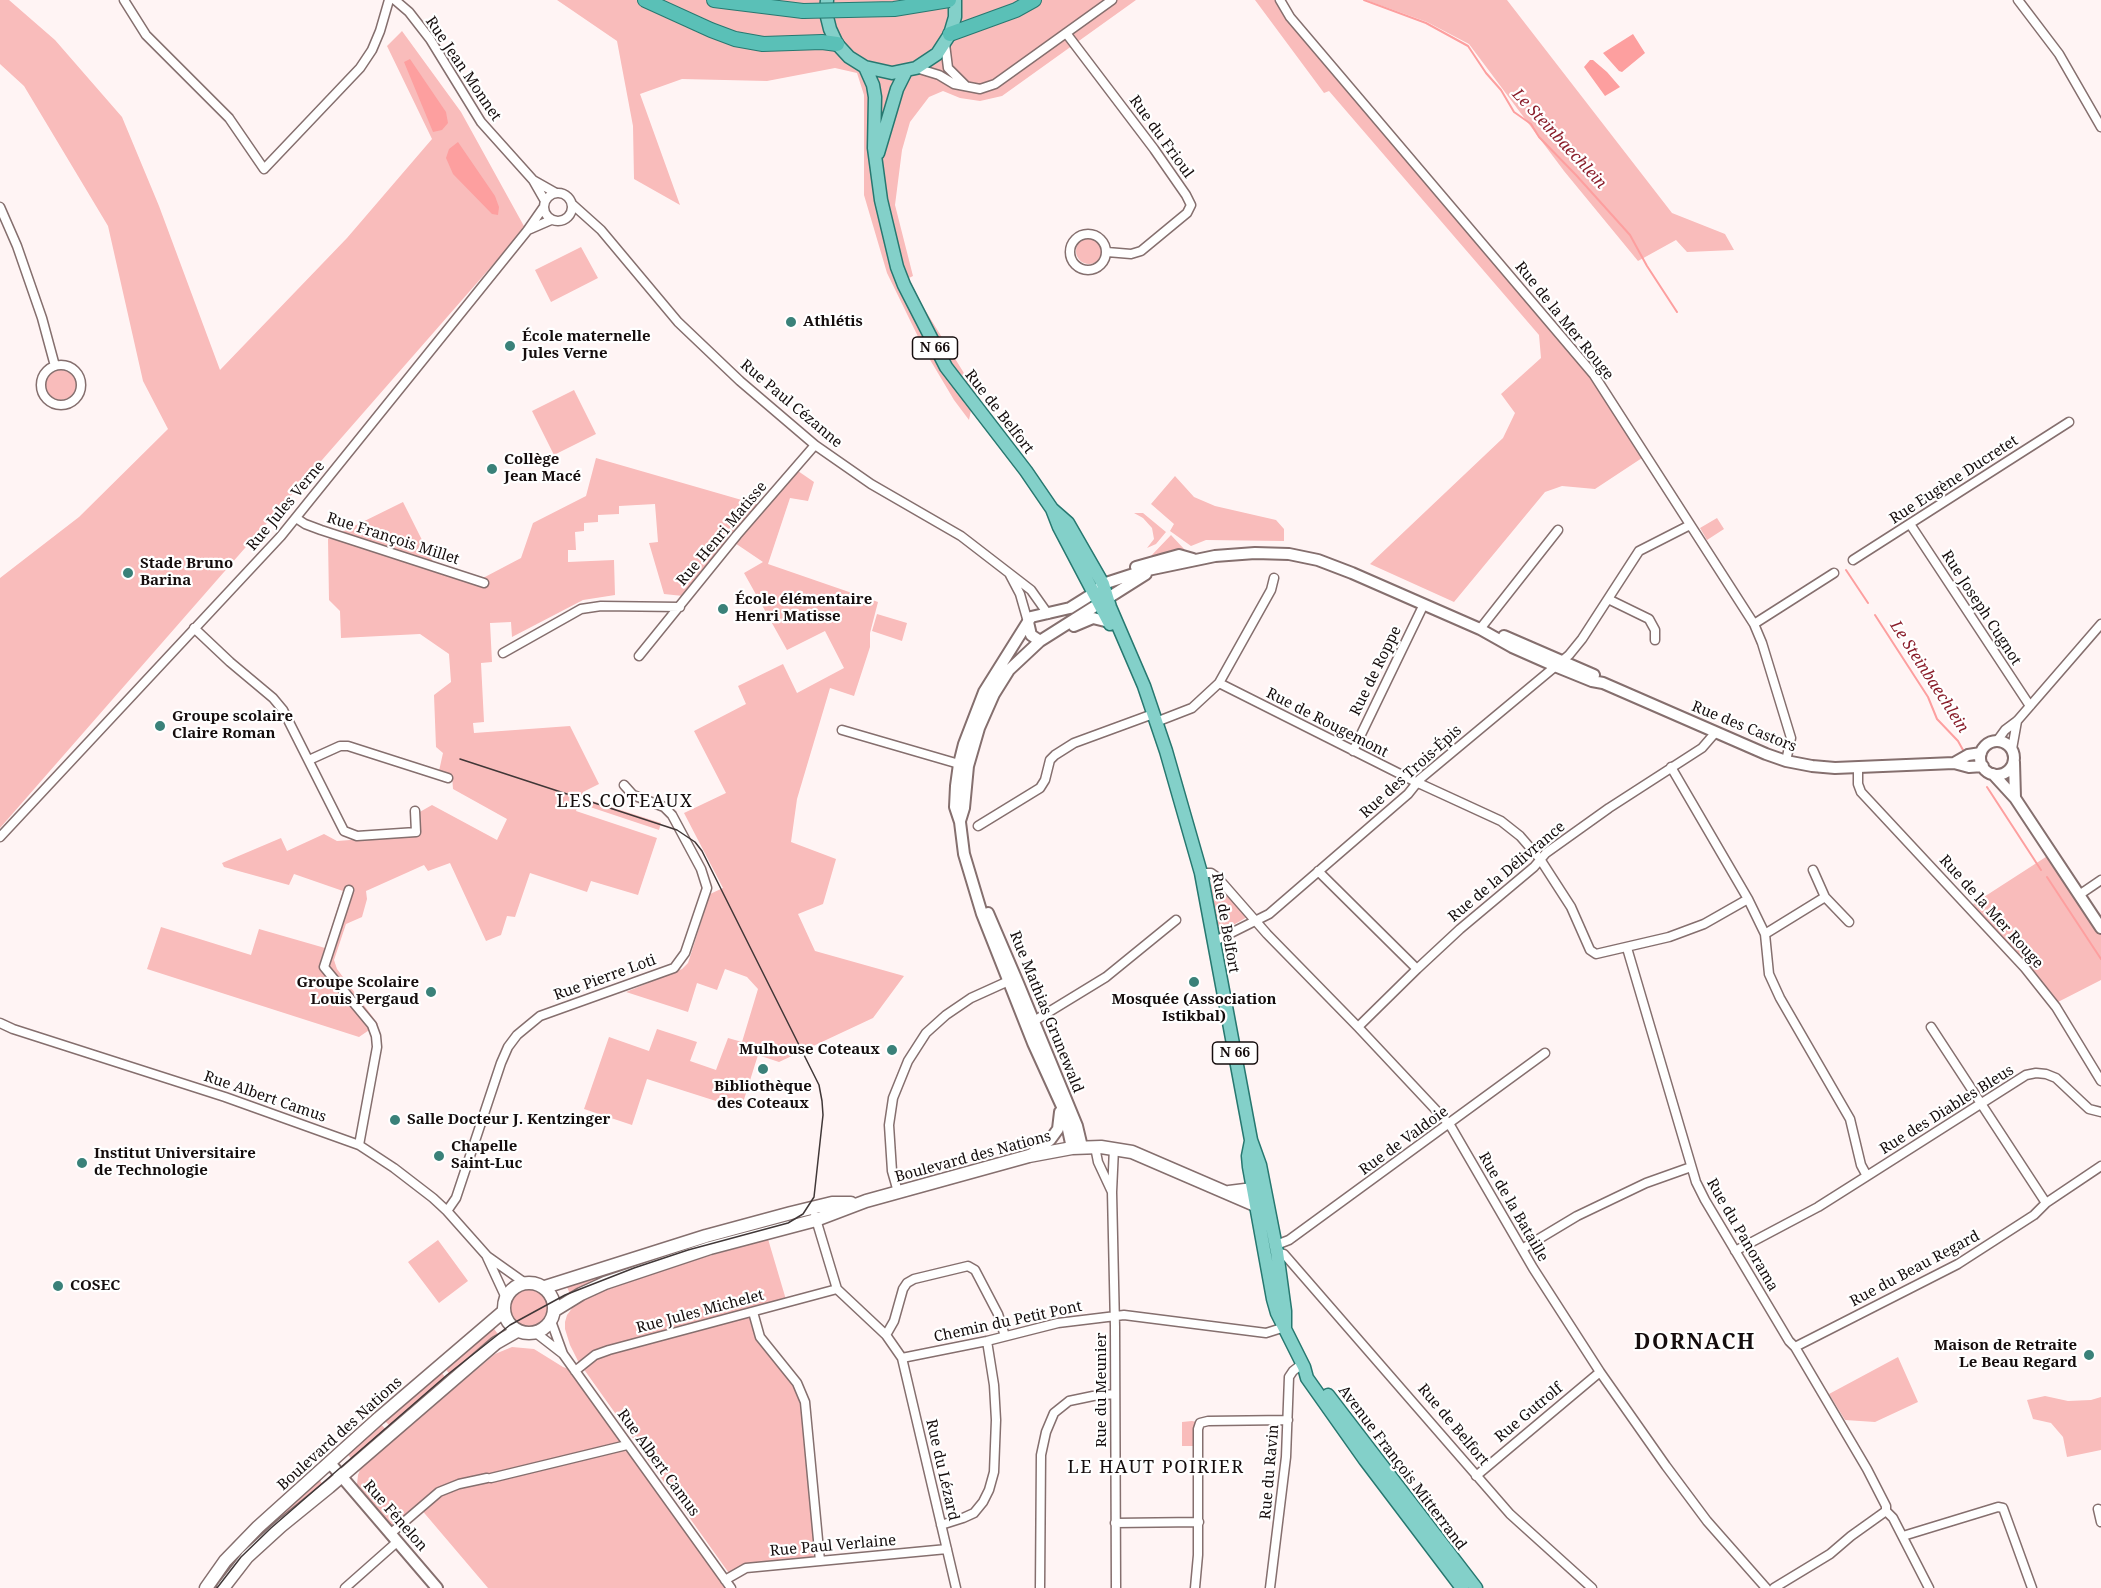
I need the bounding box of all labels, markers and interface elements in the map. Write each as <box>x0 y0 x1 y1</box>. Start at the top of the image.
street label: Rue Jean Monnet <box>421 13 505 125</box>
water label: Le Steinbaechlein <box>1508 85 1610 193</box>
street label: Rue du Frioul <box>1125 92 1197 182</box>
street label: Rue de la Mer Rouge <box>1511 258 1617 384</box>
place label: Athlétis <box>803 313 863 331</box>
marker: Athlétis <box>784 315 798 329</box>
place label: École maternelle Jules Verne <box>522 328 651 363</box>
road number: N 66 <box>912 337 958 359</box>
marker: École maternelle Jules Verne <box>503 339 517 353</box>
street label: Rue Paul Cézanne <box>736 356 846 452</box>
street label: Rue de Belfort <box>961 366 1037 458</box>
street label: Rue Eugène Ducretet <box>1886 432 2022 528</box>
place label: Collège Jean Macé <box>504 451 581 486</box>
street label: Rue Jules Verne <box>243 457 329 555</box>
marker: Collège Jean Macé <box>485 462 499 476</box>
street label: Rue Henri Matisse <box>673 478 771 590</box>
street label: Rue François Millet <box>325 509 461 569</box>
street label: Rue Joseph Cugnot <box>1937 547 2025 669</box>
place label: Stade Bruno Barina <box>140 555 233 590</box>
marker: Stade Bruno Barina <box>121 566 135 580</box>
place label: École élémentaire Henri Matisse <box>735 591 872 626</box>
marker: École élémentaire Henri Matisse <box>716 602 730 616</box>
water label: Le Steinbaechlein <box>1886 617 1972 737</box>
street label: Rue de Roppe <box>1347 623 1405 719</box>
street label: Rue de Rougemont <box>1263 684 1391 762</box>
street label: Rue des Castors <box>1689 698 1799 756</box>
place label: Groupe scolaire Claire Roman <box>172 708 293 743</box>
marker: Groupe scolaire Claire Roman <box>153 719 167 733</box>
street label: Rue des Trois-Épis <box>1357 722 1465 822</box>
district label: LES COTEAUX <box>557 791 693 813</box>
street label: Rue de la Délivrance <box>1445 818 1569 926</box>
street label: Rue de la Mer Rouge <box>1935 852 2047 972</box>
street label: Rue de Belfort <box>1207 871 1243 975</box>
street label: Rue Mathias Grunewald <box>1005 929 1087 1095</box>
street label: Rue Pierre Loti <box>552 951 658 1005</box>
place label: Groupe Scolaire Louis Pergaud <box>296 974 419 1009</box>
marker: Mosquée (Association Istikbal) <box>1187 975 1201 989</box>
marker: Groupe Scolaire Louis Pergaud <box>424 985 438 999</box>
place label: Mosquée (Association Istikbal) <box>1111 991 1277 1026</box>
place label: Mulhouse Coteaux <box>739 1041 880 1059</box>
road number: N 66 <box>1212 1042 1258 1064</box>
marker: Mulhouse Coteaux <box>885 1043 899 1057</box>
street label: Rue des Diables Bleus <box>1877 1061 2017 1159</box>
marker: Bibliothèque des Coteaux <box>756 1062 770 1076</box>
street label: Rue Albert Camus <box>202 1068 328 1126</box>
place label: Bibliothèque des Coteaux <box>714 1078 812 1113</box>
street label: Rue de Valdoie <box>1356 1103 1452 1179</box>
place label: Salle Docteur J. Kentzinger <box>407 1111 610 1129</box>
marker: Salle Docteur J. Kentzinger <box>388 1113 402 1127</box>
street label: Boulevard des Nations <box>893 1127 1053 1187</box>
place label: Chapelle Saint-Luc <box>451 1138 522 1173</box>
place label: Institut Universitaire de Technologie <box>94 1145 256 1180</box>
marker: Chapelle Saint-Luc <box>432 1149 446 1163</box>
street label: Rue de la Bataille <box>1474 1149 1552 1265</box>
marker: Institut Universitaire de Technologie <box>75 1156 89 1170</box>
street label: Rue du Panorama <box>1702 1175 1782 1295</box>
street label: Rue du Beau Regard <box>1847 1227 1983 1311</box>
place label: COSEC <box>70 1277 120 1295</box>
marker: COSEC <box>51 1279 65 1293</box>
street label: Rue Jules Michelet <box>634 1286 766 1338</box>
street label: Chemin du Petit Pont <box>932 1298 1084 1346</box>
district label: DORNACH <box>1634 1330 1756 1356</box>
street label: Rue du Meunier <box>1093 1332 1111 1448</box>
place label: Maison de Retraite Le Beau Regard <box>1934 1337 2077 1372</box>
marker: Maison de Retraite Le Beau Regard <box>2082 1348 2096 1362</box>
street label: Boulevard des Nations <box>274 1373 406 1495</box>
street label: Rue de Belfort <box>1414 1380 1492 1470</box>
street label: Rue Gutrolf <box>1492 1380 1566 1446</box>
street label: Avenue François Mitterrand <box>1334 1382 1470 1554</box>
street label: Rue Albert Camus <box>613 1406 703 1520</box>
street label: Rue du Lézard <box>922 1417 962 1523</box>
street label: Rue du Ravin <box>1257 1424 1283 1520</box>
district label: LE HAUT POIRIER <box>1067 1457 1245 1479</box>
street label: Rue Fénelon <box>359 1477 431 1555</box>
street label: Rue Paul Verlaine <box>769 1532 897 1560</box>

